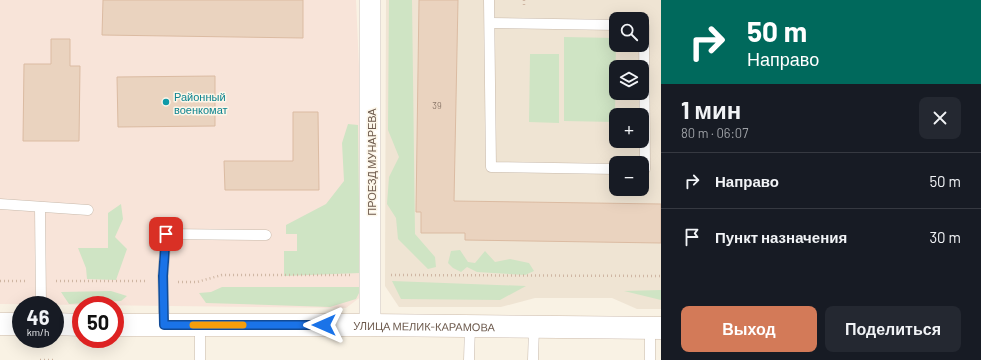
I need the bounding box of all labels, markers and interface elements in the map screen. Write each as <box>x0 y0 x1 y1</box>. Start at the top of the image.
map controls <box>609 12 649 196</box>
button: search <box>609 12 649 52</box>
text: 50 m <box>747 14 807 48</box>
icon: right <box>681 16 733 68</box>
text: Направо <box>747 48 819 70</box>
button: layers <box>609 60 649 100</box>
place label: Районный военкомат <box>174 90 228 116</box>
text: 1 мин <box>681 95 741 124</box>
marker: Районный военкомат <box>161 97 171 107</box>
button: close <box>919 97 961 139</box>
house number: 39 <box>432 100 442 111</box>
street label: ПРОЕЗД МУНАРЕВА <box>365 108 378 216</box>
button: + <box>609 108 649 148</box>
text: 80 m · 06:07 <box>681 125 748 141</box>
button: − <box>609 156 649 196</box>
icon: right <box>681 170 703 192</box>
text: Направо <box>715 172 779 190</box>
text: 50 m <box>929 172 961 190</box>
pin <box>149 217 183 251</box>
icon: arrive <box>155 223 177 245</box>
icon: arrive <box>681 226 703 248</box>
text: Пункт назначения <box>715 228 847 246</box>
text: 30 m <box>929 228 961 246</box>
speed limit sign: 50 <box>72 296 124 348</box>
position arrow <box>303 304 345 346</box>
text: 46 <box>27 305 49 329</box>
button: Выход <box>681 306 817 352</box>
button: Поделиться <box>825 306 961 352</box>
street label: УЛИЦА МЕЛИК-КАРАМОВА <box>353 318 496 333</box>
text: km/h <box>27 326 49 338</box>

